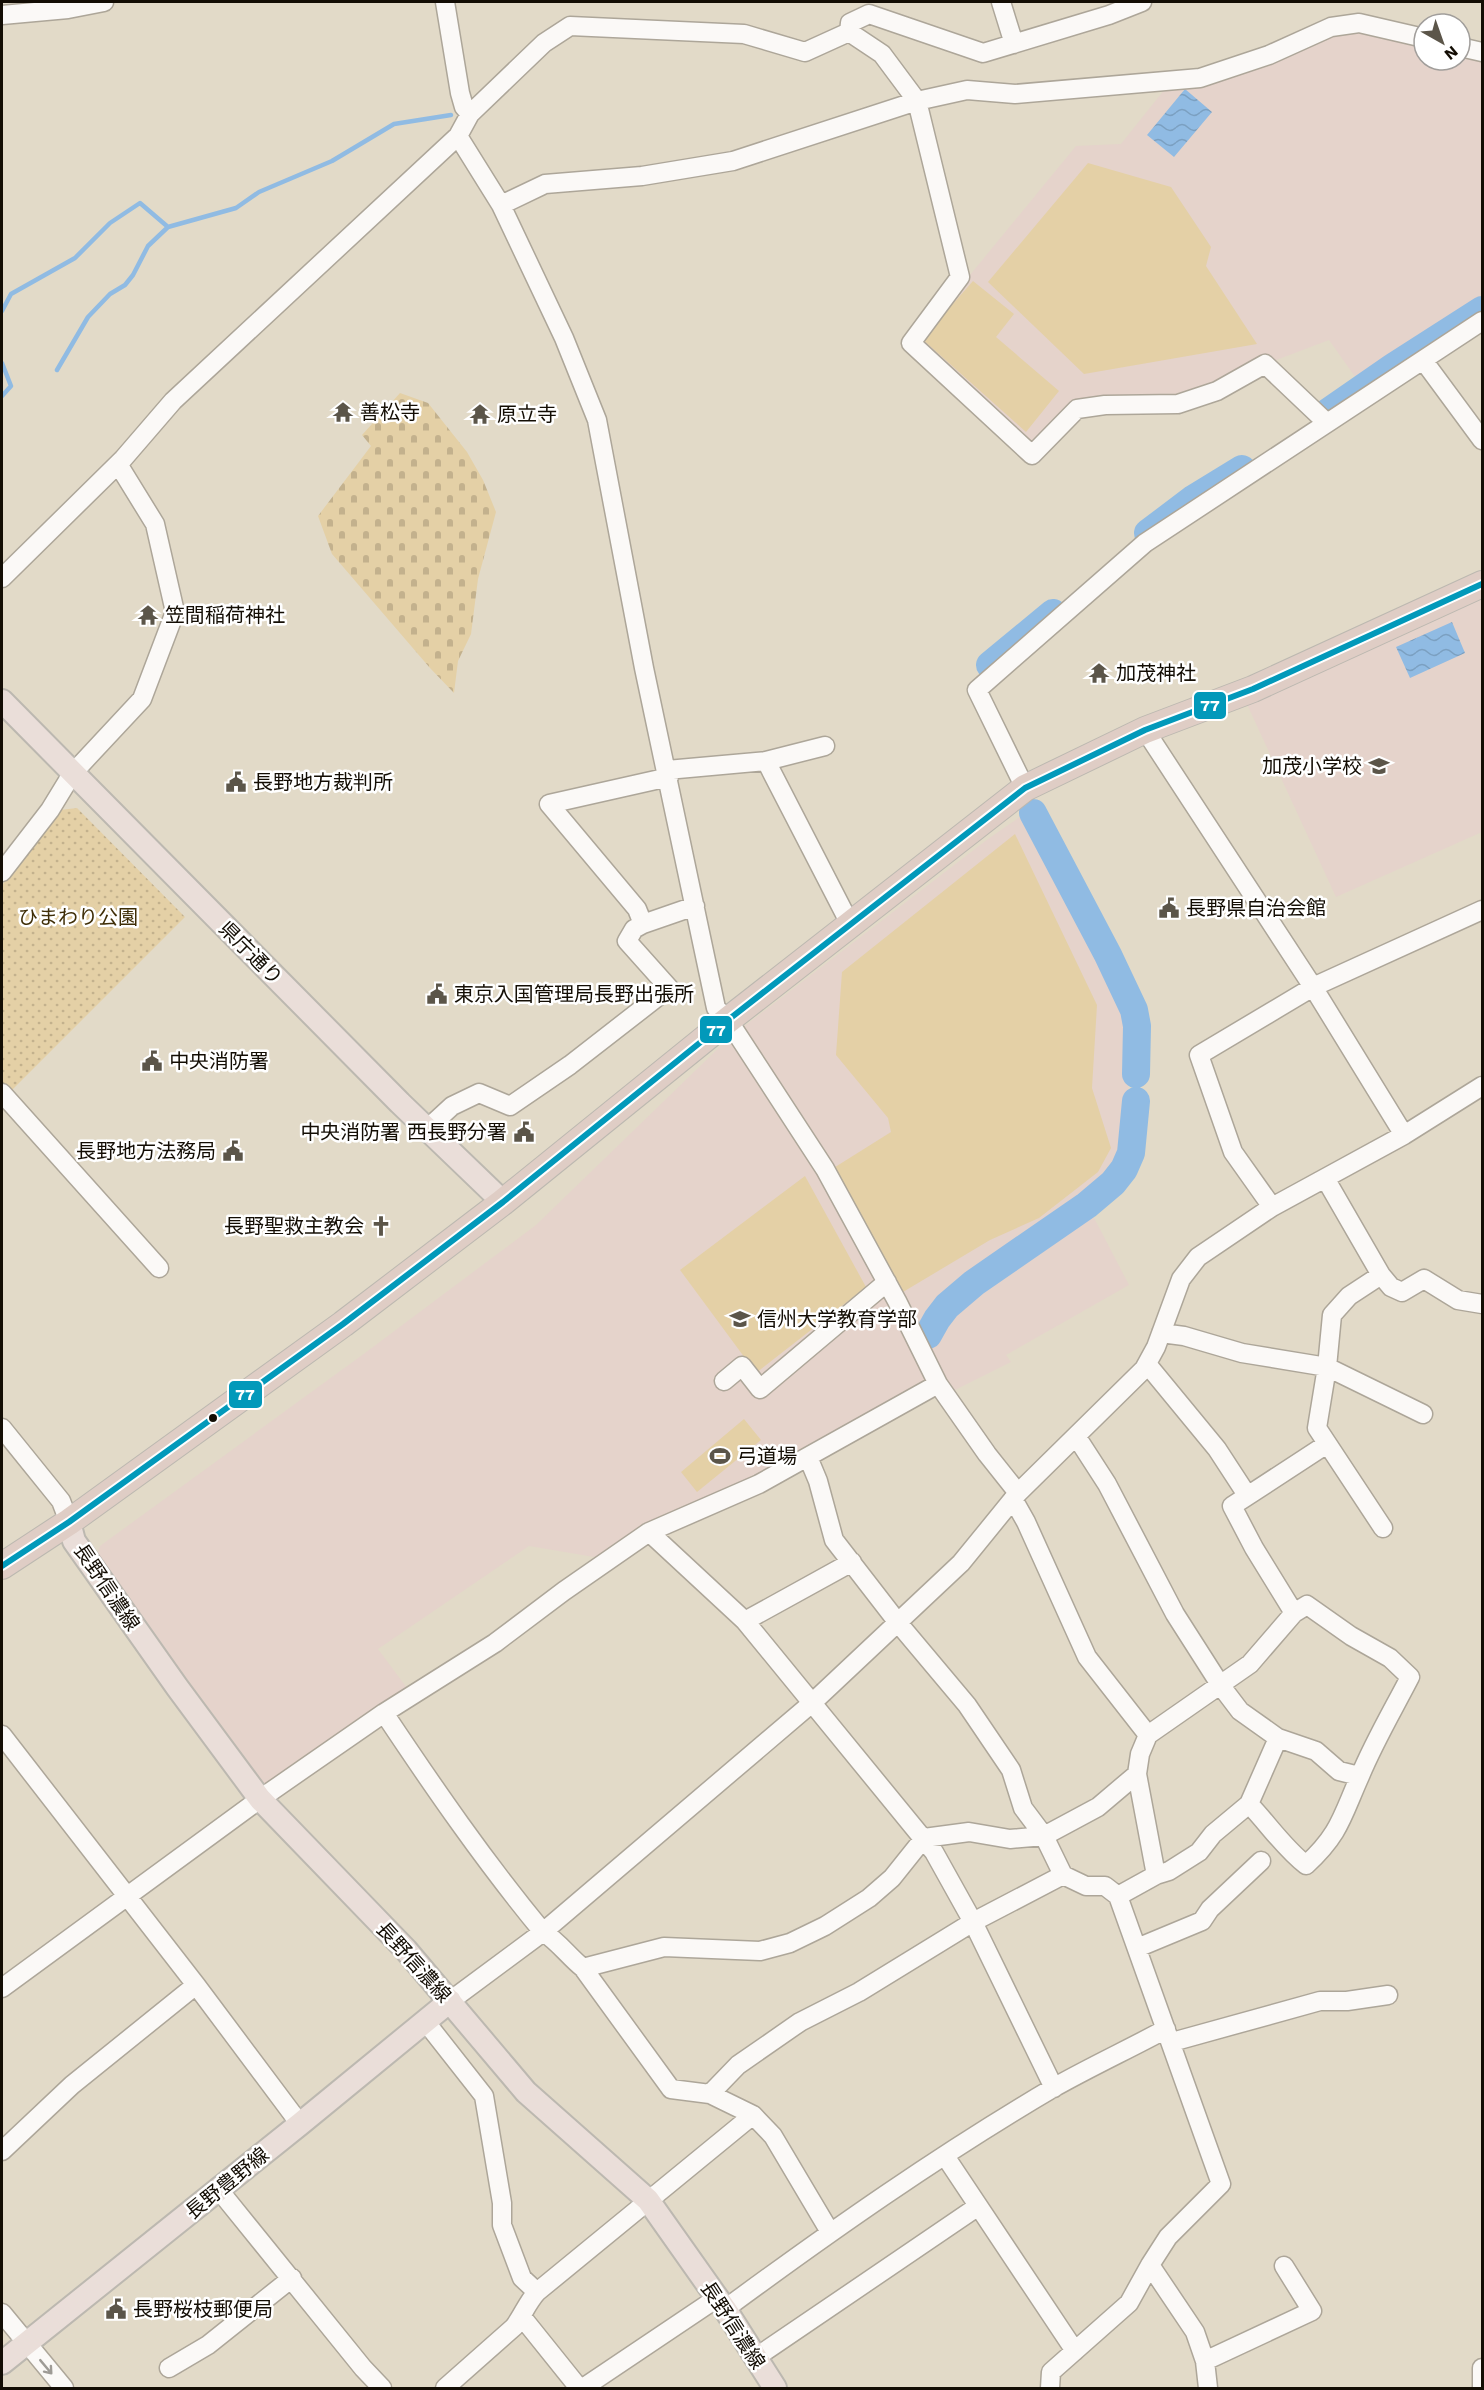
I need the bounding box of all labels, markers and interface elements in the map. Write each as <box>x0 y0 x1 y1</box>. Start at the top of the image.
north arrow <box>1412 12 1472 72</box>
text: N <box>1441 42 1462 64</box>
temple icon: 善松寺 <box>331 400 355 424</box>
place label: 善松寺 <box>360 400 420 424</box>
temple icon: 原立寺 <box>468 402 492 426</box>
place label: 原立寺 <box>497 402 557 426</box>
temple icon: 笠間稲荷神社 <box>136 603 160 627</box>
place label: 笠間稲荷神社 <box>165 603 285 627</box>
temple icon: 加茂神社 <box>1087 661 1111 685</box>
place label: 加茂神社 <box>1116 661 1196 685</box>
line badge: 77 <box>1193 691 1227 720</box>
text: 77 <box>1200 696 1220 715</box>
place label: 加茂小学校 <box>1262 754 1362 778</box>
school or university icon: 加茂小学校 <box>1367 754 1391 778</box>
public building icon: 長野地方裁判所 <box>224 770 248 794</box>
place label: 長野地方裁判所 <box>253 770 393 794</box>
public building icon: 長野県自治会館 <box>1157 896 1181 920</box>
place label: 長野県自治会館 <box>1186 896 1326 920</box>
park label: ひまわり公園 <box>18 905 138 929</box>
street label: 県庁通り <box>214 916 288 990</box>
public building icon: 東京入国管理局長野出張所 <box>425 982 449 1006</box>
place label: 東京入国管理局長野出張所 <box>454 982 694 1006</box>
line badge: 77 <box>699 1015 733 1044</box>
text: 77 <box>706 1021 726 1040</box>
public building icon: 中央消防署 <box>140 1049 164 1073</box>
place label: 中央消防署 <box>169 1049 269 1073</box>
place label: 中央消防署 西長野分署 <box>300 1120 507 1144</box>
public building icon: 中央消防署 西長野分署 <box>512 1120 536 1144</box>
place label: 長野地方法務局 <box>76 1139 216 1163</box>
public building icon: 長野地方法務局 <box>221 1139 245 1163</box>
place label: 長野聖救主教会 <box>224 1214 364 1238</box>
church icon: 長野聖救主教会 <box>369 1214 393 1238</box>
school or university icon: 信州大学教育学部 <box>728 1307 752 1331</box>
place label: 信州大学教育学部 <box>757 1307 917 1331</box>
line badge: 77 <box>228 1380 263 1409</box>
text: 77 <box>235 1385 255 1404</box>
unlabelled marker <box>207 1412 219 1424</box>
sports icon: 弓道場 <box>708 1444 732 1468</box>
place label: 弓道場 <box>737 1444 797 1468</box>
street label: 長野信濃線 <box>69 1539 145 1635</box>
street label: 長野信濃線 <box>372 1917 456 2007</box>
street label: 長野豊野線 <box>181 2142 273 2224</box>
street label: 長野信濃線 <box>696 2277 770 2373</box>
public building icon: 長野桜枝郵便局 <box>104 2297 128 2321</box>
place label: 長野桜枝郵便局 <box>133 2297 273 2321</box>
one-way arrow <box>40 2359 53 2375</box>

